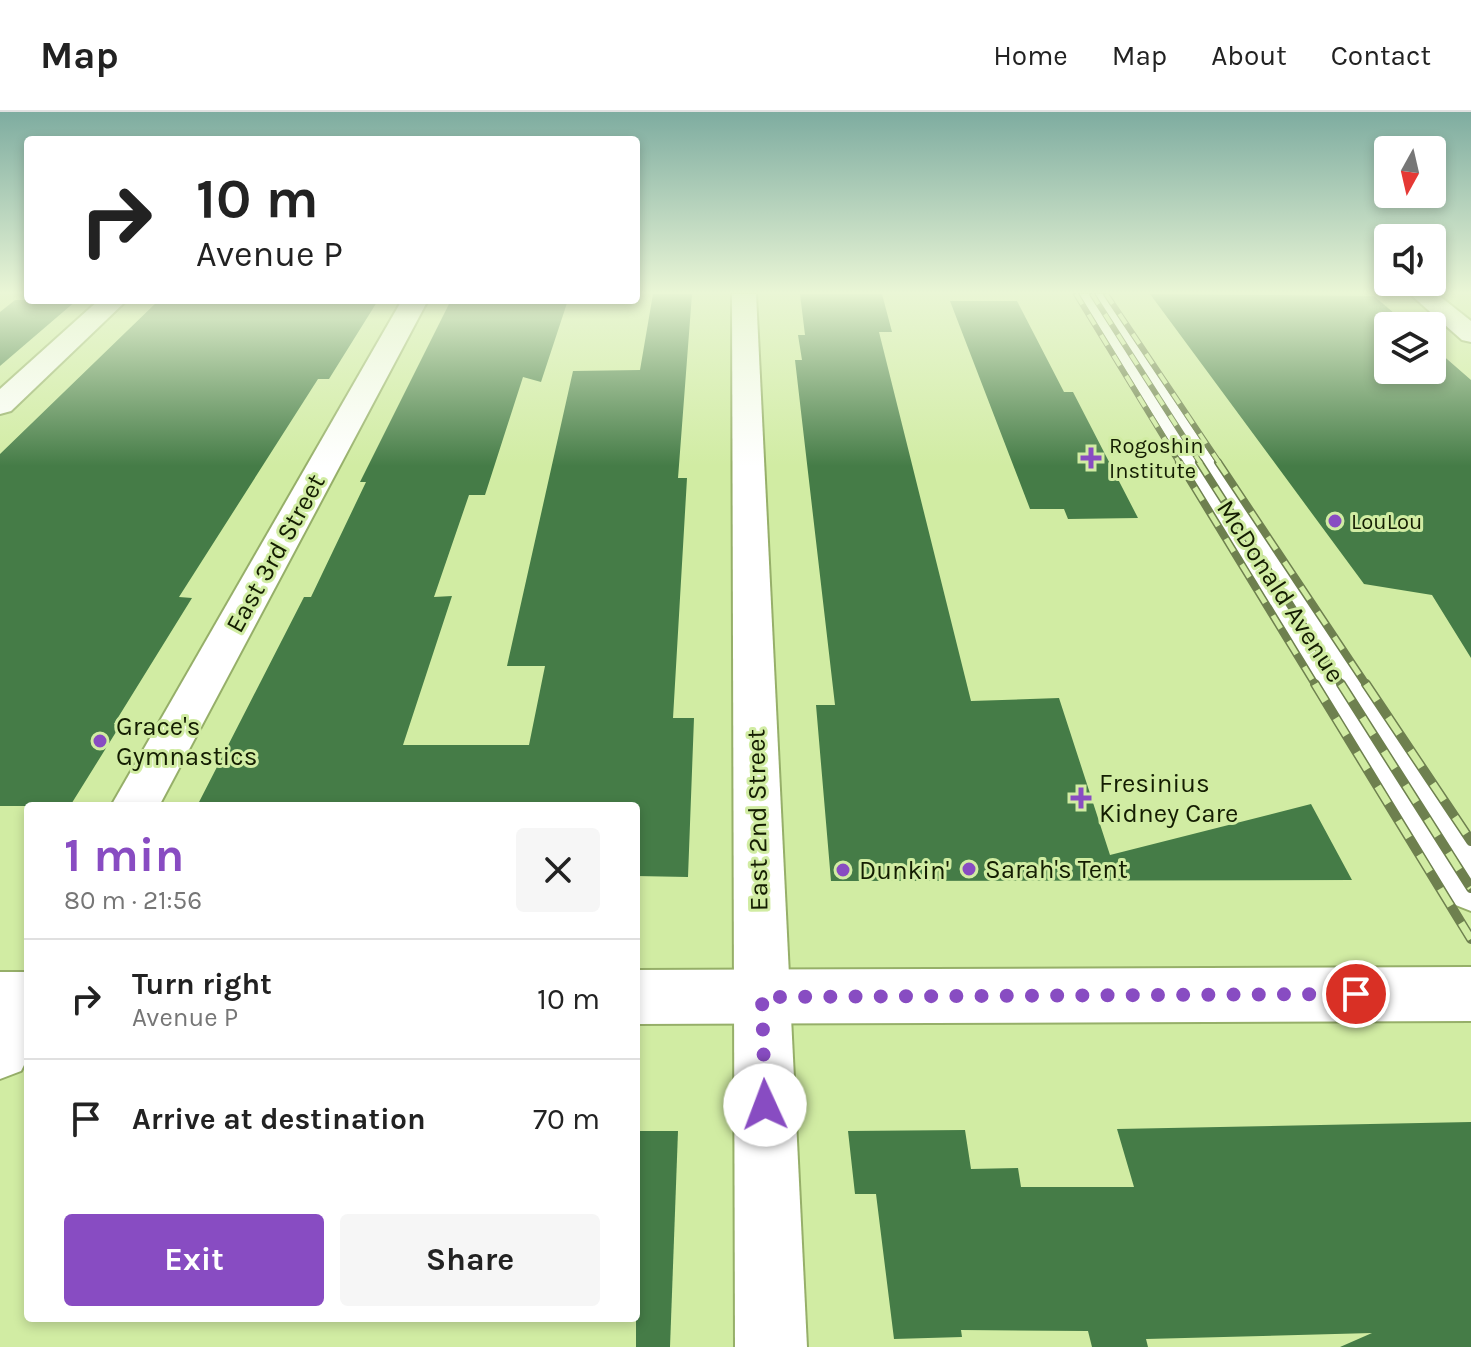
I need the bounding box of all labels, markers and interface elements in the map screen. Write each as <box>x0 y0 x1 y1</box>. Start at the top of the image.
text: Map <box>40 33 119 78</box>
text: Home <box>993 39 1068 72</box>
text: Map <box>1112 39 1167 72</box>
text: About <box>1211 39 1287 72</box>
text: Contact <box>1331 39 1431 72</box>
north arrow <box>1374 136 1446 208</box>
map controls <box>1374 136 1446 384</box>
text: 10 m <box>196 166 319 231</box>
icon: right <box>64 168 168 272</box>
button: sound <box>1374 224 1446 296</box>
text: Avenue P <box>196 233 343 275</box>
button: layers <box>1374 312 1446 384</box>
place label: Rogoshin Institute <box>1109 433 1204 484</box>
marker: Rogoshin Institute <box>1080 447 1102 469</box>
street label: East 3rd Street <box>219 468 332 638</box>
street label: McDonald Avenue <box>1210 494 1351 688</box>
place label: LouLou <box>1351 509 1422 535</box>
marker: LouLou <box>1326 512 1344 530</box>
place label: Grace's Gymnastics <box>116 711 257 772</box>
street label: East 2nd Street <box>740 728 775 911</box>
marker: Grace's Gymnastics <box>91 732 109 750</box>
place label: Fresinius Kidney Care <box>1099 768 1238 829</box>
marker: Fresinius Kidney Care <box>1070 787 1092 809</box>
text: 1 min <box>64 827 184 883</box>
button: close <box>516 828 600 912</box>
place label: Sarah's Tent <box>985 854 1128 885</box>
place label: Dunkin' <box>859 855 949 886</box>
marker: Sarah's Tent <box>960 860 978 878</box>
marker: Dunkin' <box>834 861 852 879</box>
text: 80 m · 21:56 <box>64 885 202 916</box>
pin <box>1322 960 1390 1028</box>
text: Turn right <box>132 966 272 1002</box>
icon: arrive <box>1334 972 1378 1016</box>
icon: right <box>64 977 108 1021</box>
text: 10 m <box>537 981 600 1017</box>
text: Avenue P <box>132 1002 238 1033</box>
position arrow <box>723 1063 807 1147</box>
icon: arrive <box>64 1097 108 1141</box>
text: Arrive at destination <box>132 1101 426 1137</box>
text: 70 m <box>533 1101 600 1137</box>
button: Exit <box>64 1214 324 1306</box>
button: Share <box>340 1214 600 1306</box>

